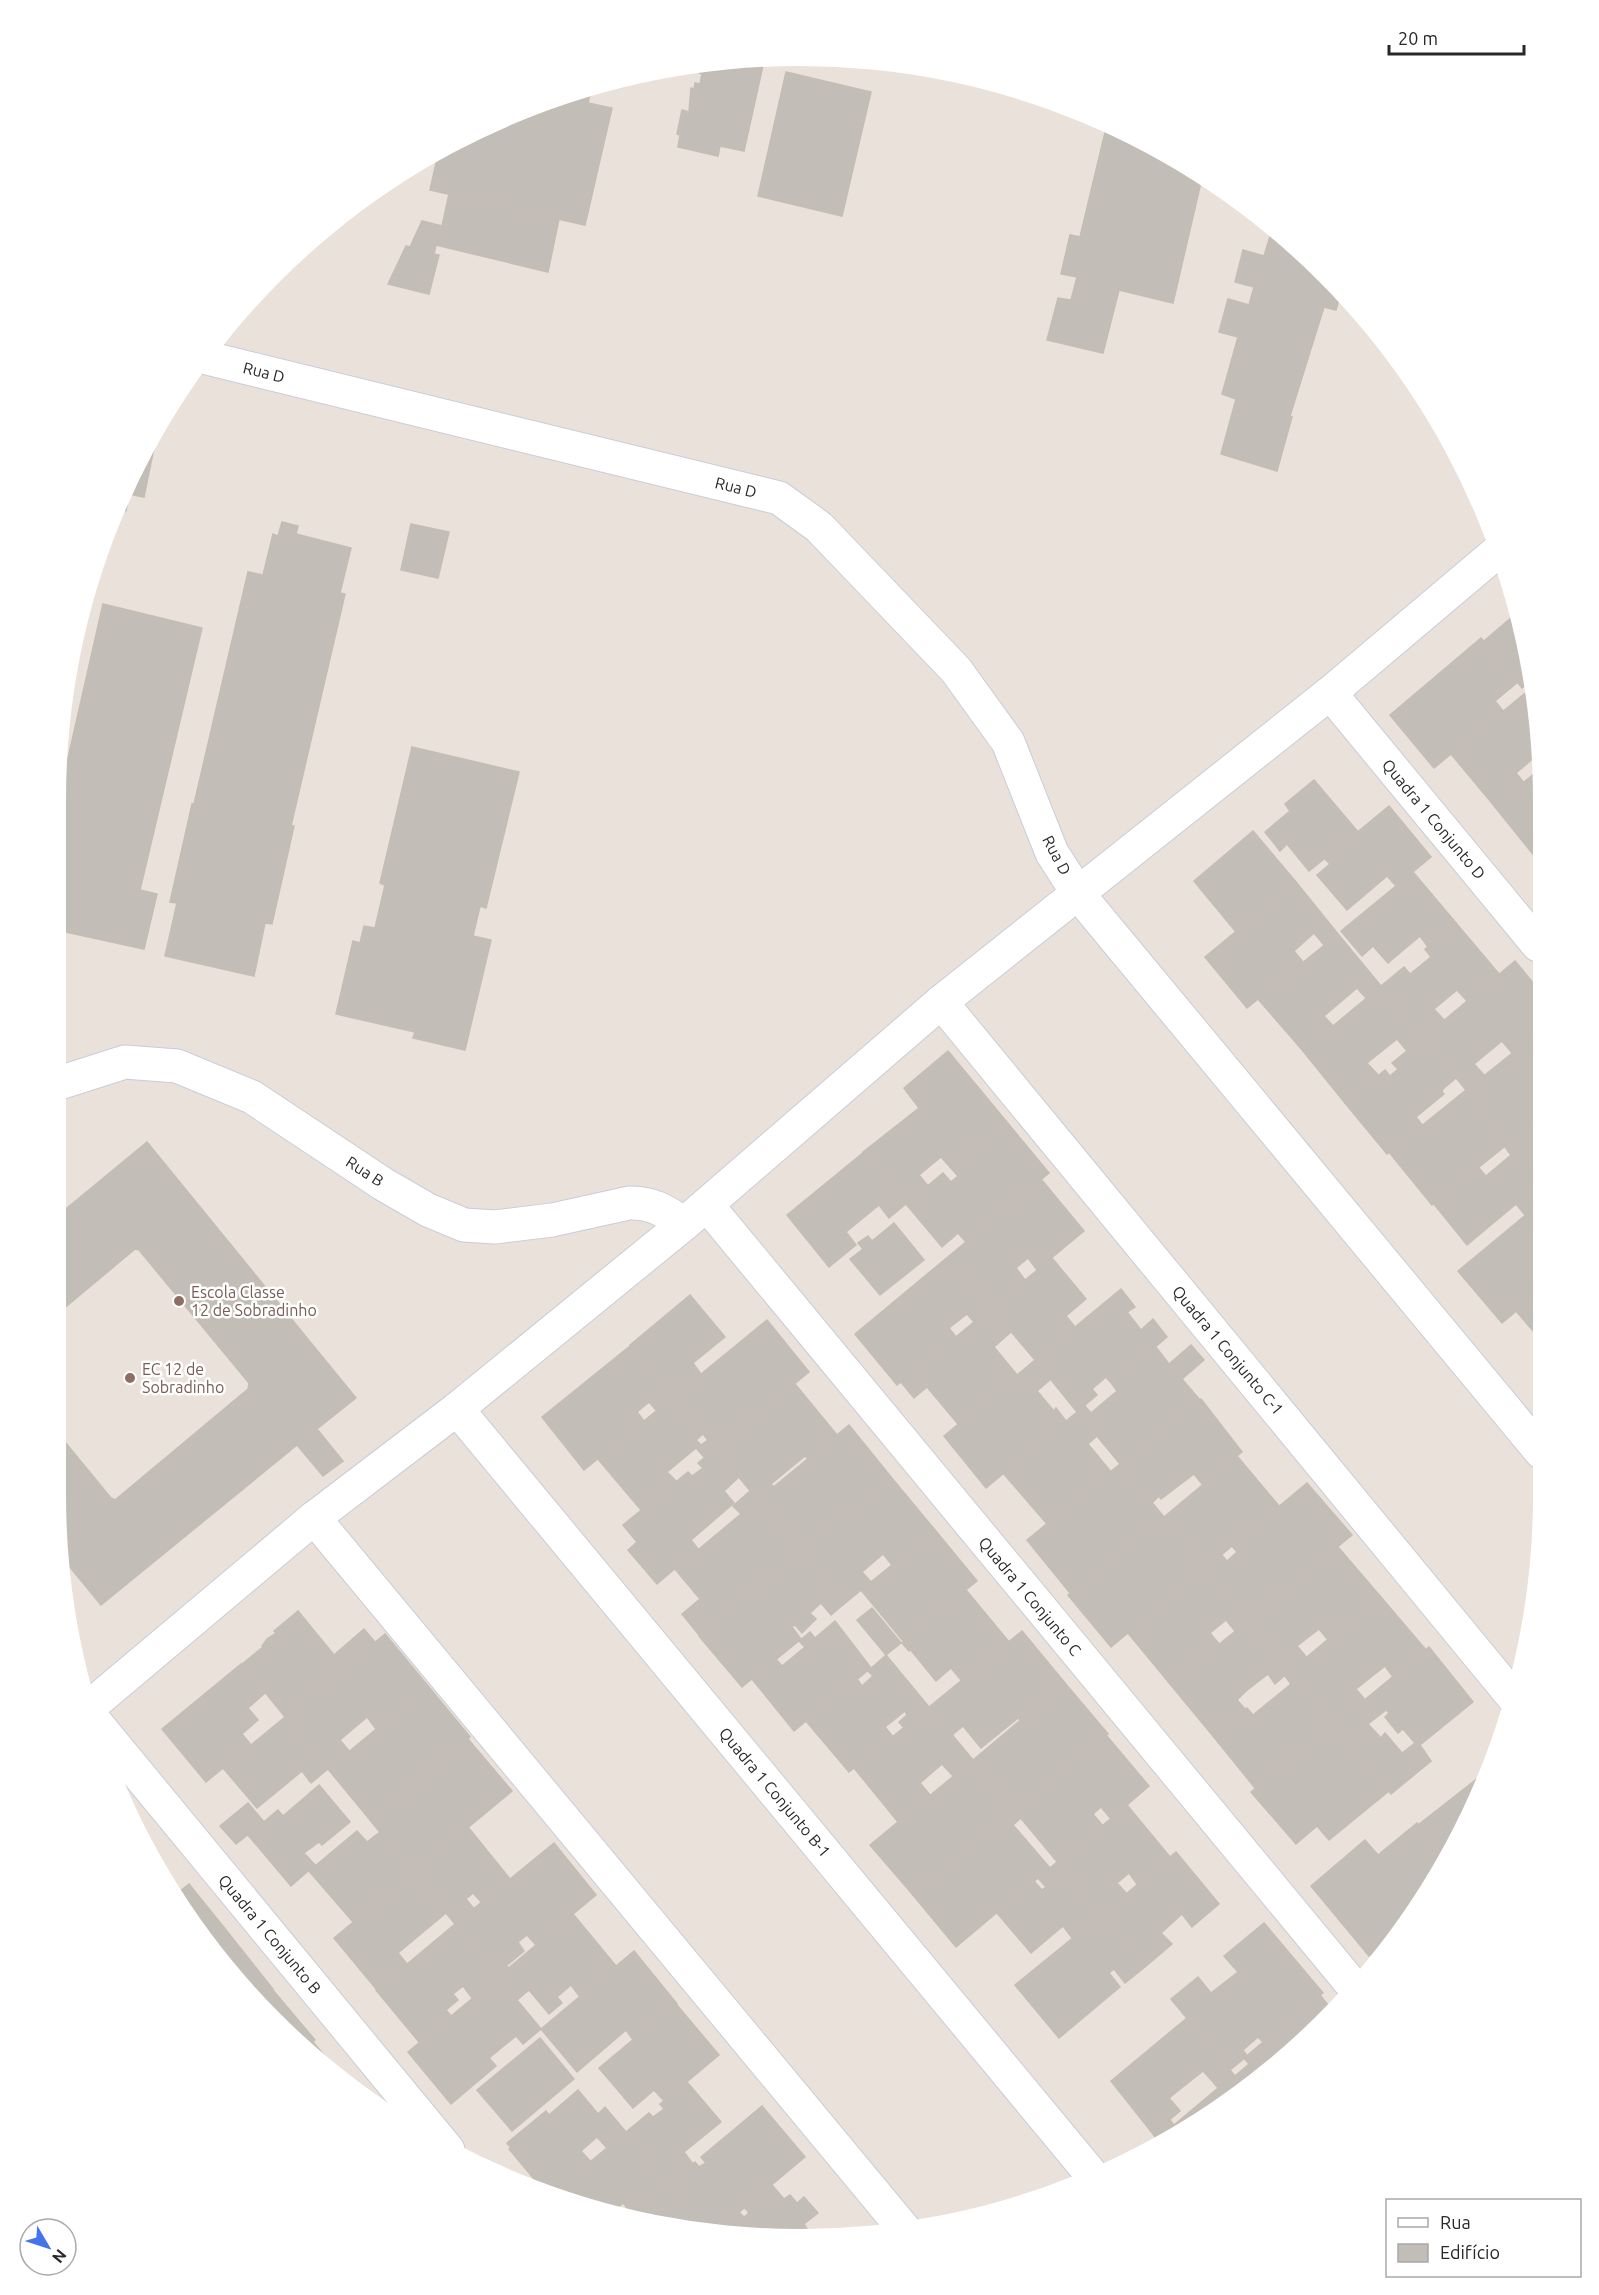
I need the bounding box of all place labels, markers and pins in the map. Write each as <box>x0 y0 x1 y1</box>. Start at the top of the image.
place label: Escola Classe 12 de Sobradinho <box>191 1283 317 1319</box>
marker: Escola Classe 12 de Sobradinho <box>172 1294 186 1308</box>
place label: EC 12 de Sobradinho <box>142 1360 224 1396</box>
marker: EC 12 de Sobradinho <box>123 1371 137 1385</box>

